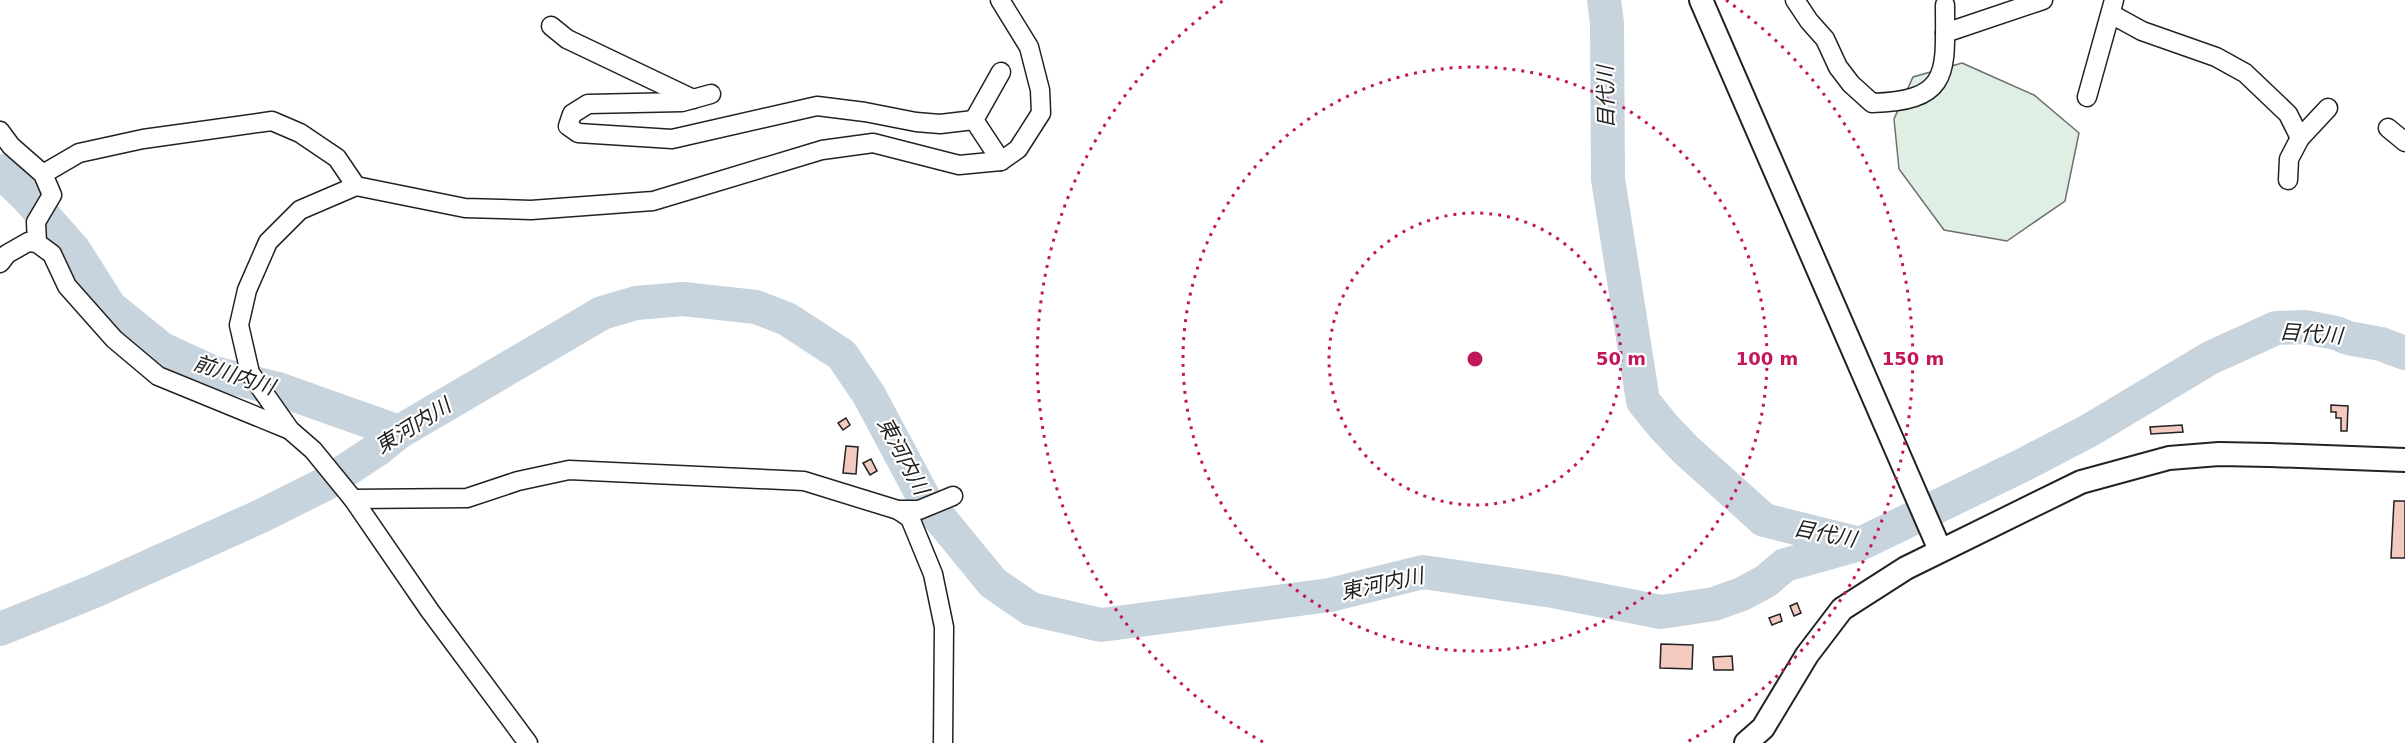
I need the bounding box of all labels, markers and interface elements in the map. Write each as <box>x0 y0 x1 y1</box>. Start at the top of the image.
water label: 目代川 <box>1593 63 1619 129</box>
water label: 目代川 <box>2279 320 2345 348</box>
text: 50 m <box>1596 348 1646 369</box>
text: 100 m <box>1736 348 1798 369</box>
text: 150 m <box>1882 348 1944 369</box>
centre of rings <box>1465 349 1485 369</box>
water label: 前川内川 <box>190 351 280 400</box>
water label: 東河内川 <box>371 393 457 458</box>
water label: 東河内川 <box>873 413 934 500</box>
water label: 目代川 <box>1792 516 1860 552</box>
water label: 東河内川 <box>1338 563 1428 604</box>

